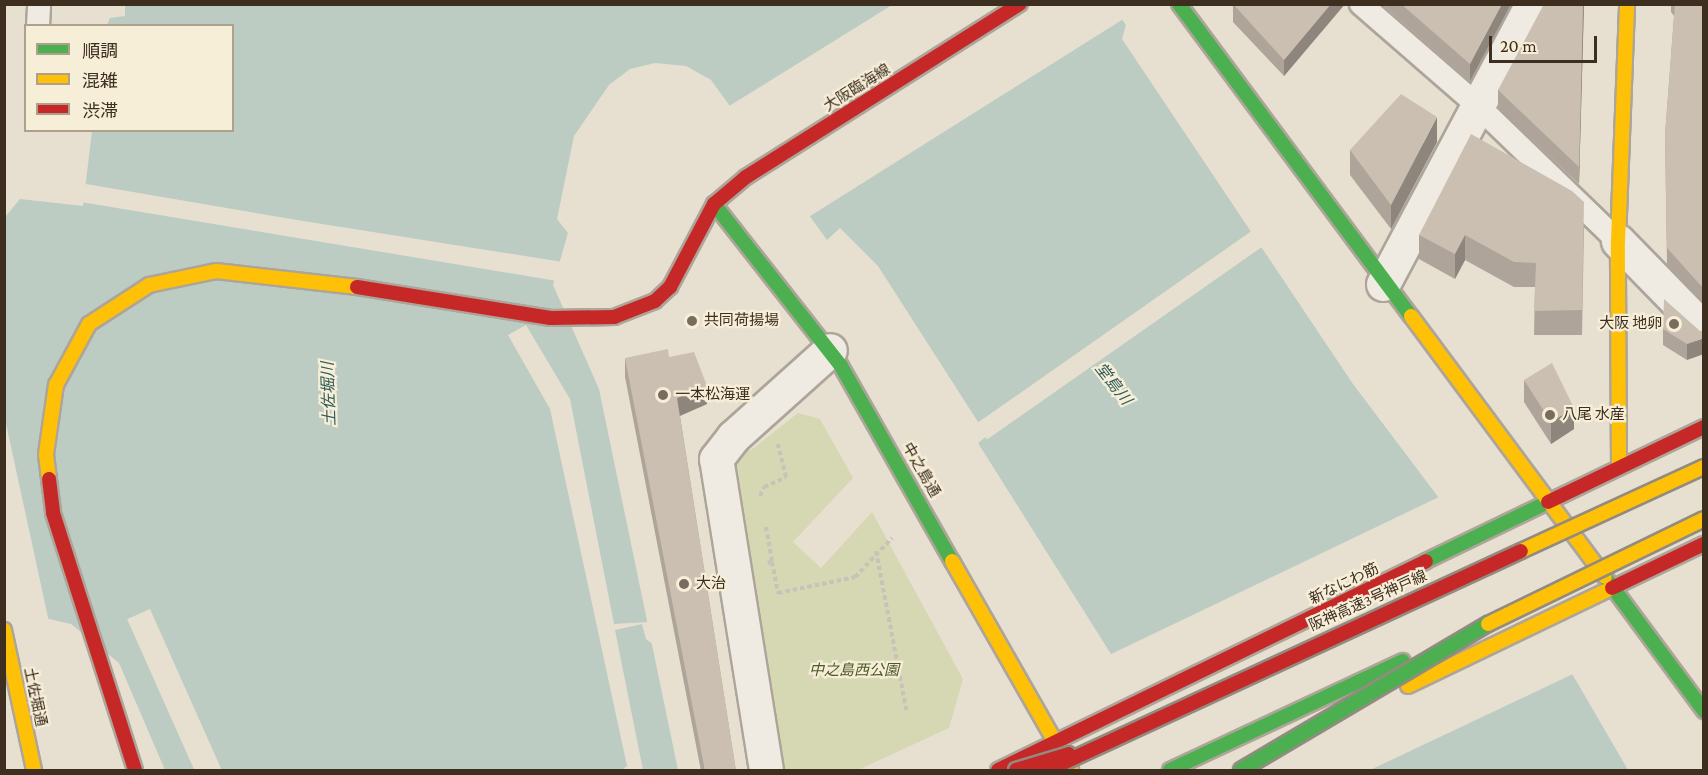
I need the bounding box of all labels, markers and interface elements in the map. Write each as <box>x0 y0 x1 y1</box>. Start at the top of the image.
legend <box>24 24 234 132</box>
scale bar <box>1492 24 1600 62</box>
text: 20 m <box>1500 36 1537 56</box>
text: 順調 <box>82 41 118 61</box>
street label: 大阪臨海線 <box>820 60 894 116</box>
text: 混雑 <box>82 71 118 91</box>
text: 渋滞 <box>82 101 118 121</box>
place label: 共同荷揚場 <box>704 312 779 330</box>
marker: 共同荷揚場 <box>685 314 699 328</box>
place label: 大阪 地卵 <box>1599 315 1662 333</box>
marker: 大阪 地卵 <box>1667 317 1681 331</box>
water label: 堂島川 <box>1091 359 1135 409</box>
water label: 土佐堀川 <box>318 362 340 426</box>
place label: 一本松海運 <box>675 386 750 404</box>
marker: 一本松海運 <box>656 388 670 402</box>
place label: 八尾 水産 <box>1562 406 1625 424</box>
marker: 八尾 水産 <box>1543 408 1557 422</box>
street label: 中之島通 <box>898 440 944 500</box>
street label: 新なにわ筋 <box>1306 559 1382 609</box>
street label: 阪神高速3号神戸線 <box>1306 567 1430 635</box>
place label: 大治 <box>696 575 726 593</box>
marker: 大治 <box>677 577 691 591</box>
park label: 中之島西公園 <box>809 662 899 680</box>
street label: 土佐堀通 <box>20 666 50 728</box>

